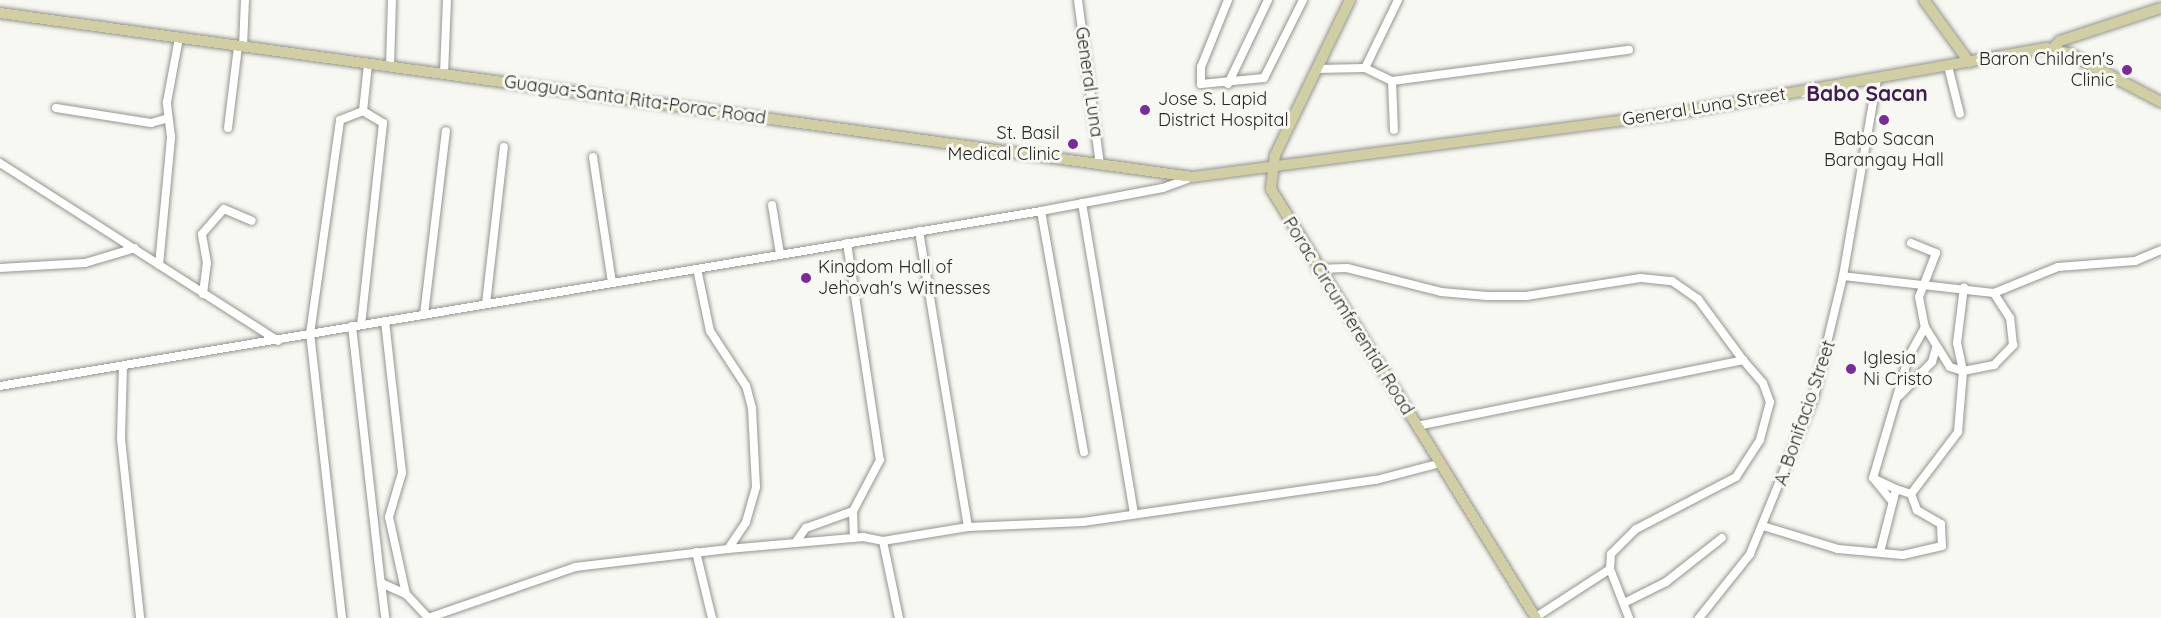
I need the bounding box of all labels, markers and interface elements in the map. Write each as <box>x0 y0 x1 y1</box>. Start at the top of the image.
street label: General Luna <box>1071 26 1107 138</box>
place label: Baron Children's Clinic <box>1979 49 2114 92</box>
marker: Baron Children's Clinic <box>2118 61 2136 79</box>
street label: Guagua-Santa Rita-Porac Road <box>503 71 767 129</box>
district label: Babo Sacan <box>1806 80 1928 106</box>
street label: General Luna Street <box>1621 83 1787 131</box>
place label: Jose S. Lapid District Hospital <box>1158 89 1289 132</box>
marker: Jose S. Lapid District Hospital <box>1136 101 1154 119</box>
marker: Babo Sacan Barangay Hall <box>1877 113 1891 127</box>
place label: St. Basil Medical Clinic <box>948 123 1060 166</box>
place label: Babo Sacan Barangay Hall <box>1824 129 1944 172</box>
marker: St. Basil Medical Clinic <box>1064 135 1082 153</box>
street label: Porac Circumferential Road <box>1278 213 1418 419</box>
place label: Kingdom Hall of Jehovah's Witnesses <box>818 257 990 300</box>
marker: Kingdom Hall of Jehovah's Witnesses <box>799 271 813 285</box>
street label: A. Bonifacio Street <box>1770 338 1840 488</box>
place label: Iglesia Ni Cristo <box>1863 348 1933 391</box>
marker: Iglesia Ni Cristo <box>1844 362 1858 376</box>

